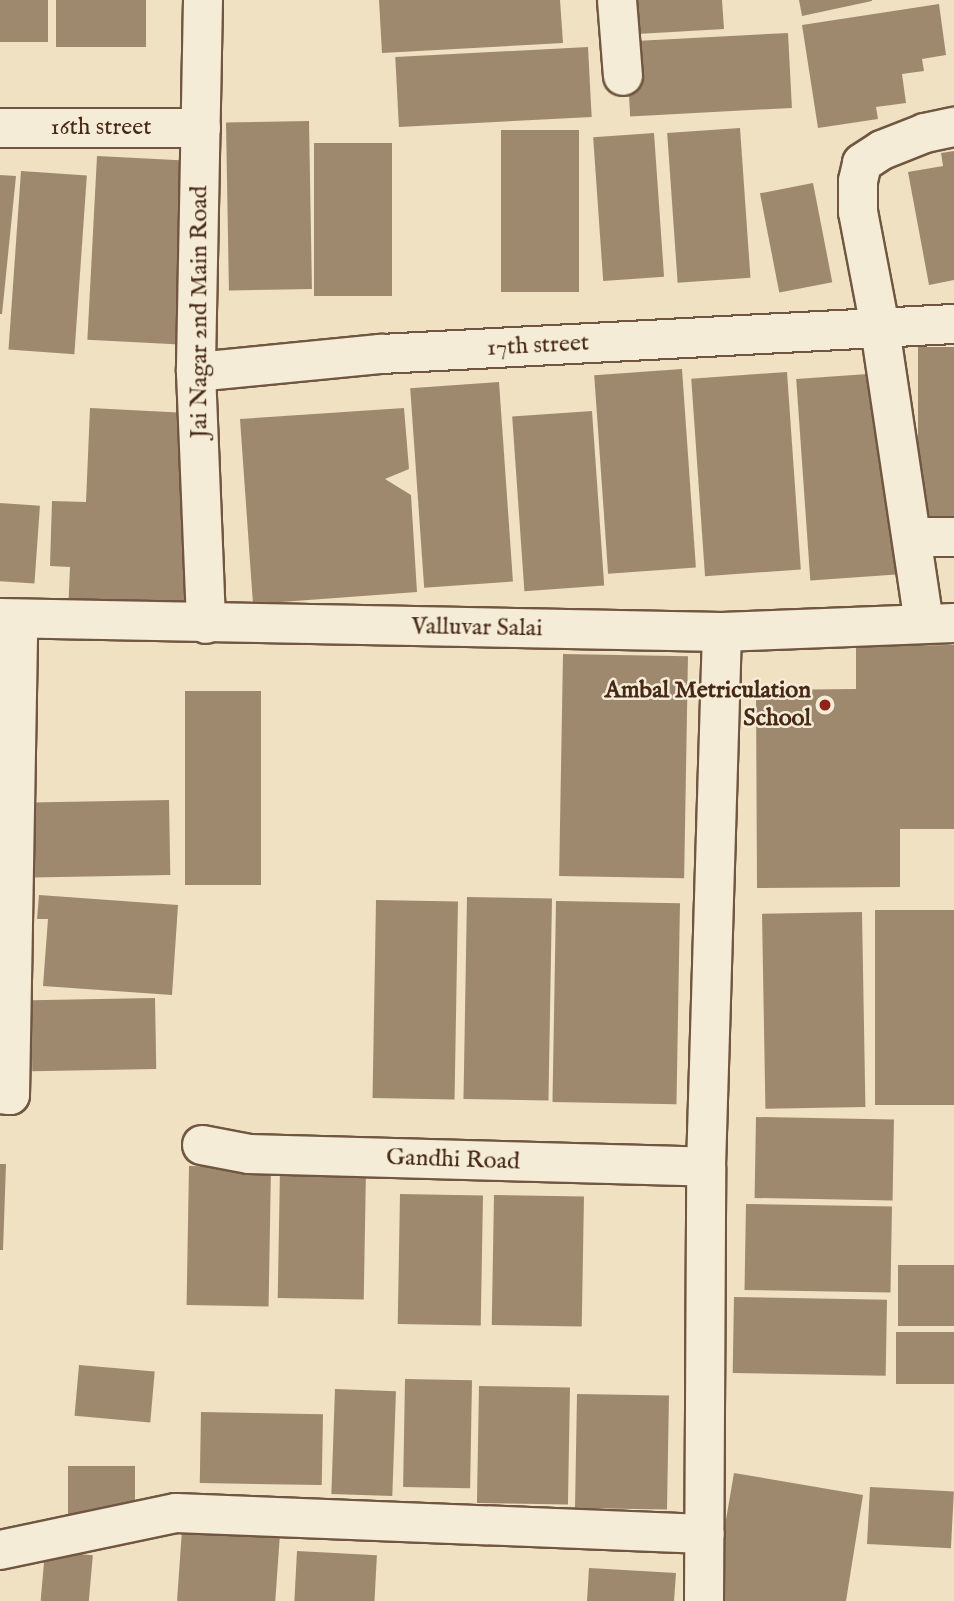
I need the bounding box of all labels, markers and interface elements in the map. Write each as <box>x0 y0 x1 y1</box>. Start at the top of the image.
street label: 16th street <box>50 114 152 142</box>
street label: Jai Nagar 2nd Main Road <box>186 186 214 438</box>
street label: 17th street <box>486 329 590 363</box>
street label: Valluvar Salai <box>411 612 543 644</box>
place label: Ambal Metriculation School <box>605 677 811 733</box>
marker: Ambal Metriculation School <box>817 697 833 713</box>
street label: Gandhi Road <box>386 1143 520 1177</box>

